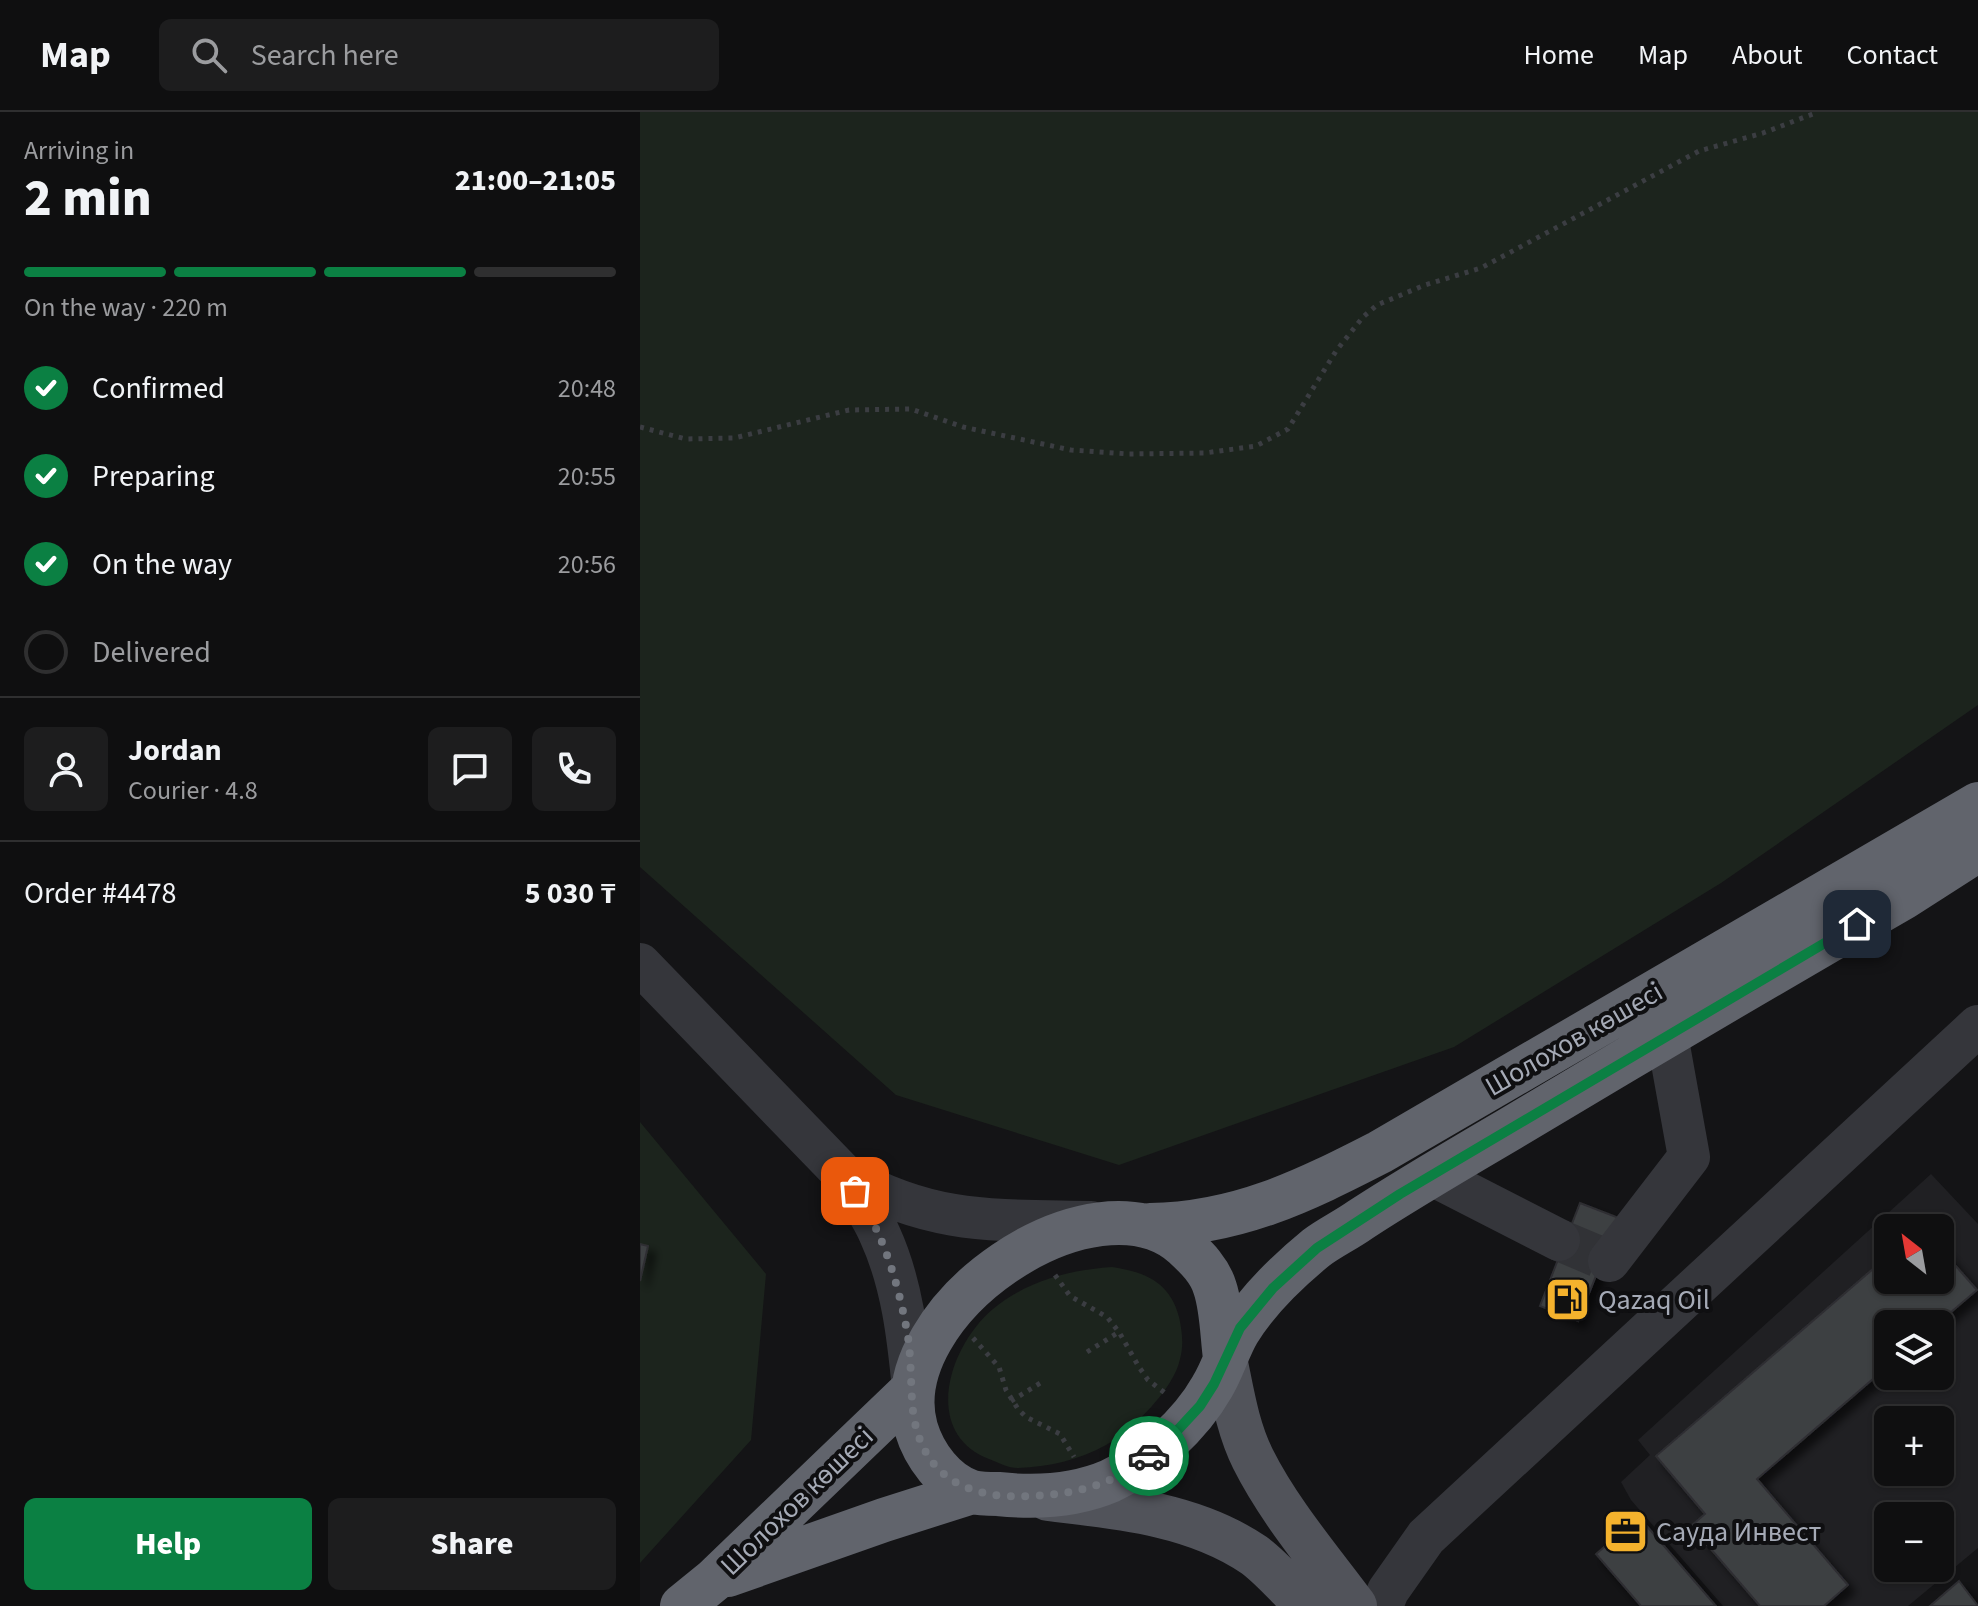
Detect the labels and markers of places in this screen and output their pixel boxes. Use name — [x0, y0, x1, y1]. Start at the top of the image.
pin — [1823, 890, 1891, 958]
pin — [821, 1157, 889, 1225]
fuel station icon: Qazaq Oil — [1543, 1276, 1591, 1324]
place label: Qazaq Oil — [1598, 1280, 1710, 1320]
office icon: Сауда Инвест — [1601, 1508, 1649, 1556]
place label: Сауда Инвест — [1656, 1512, 1821, 1552]

